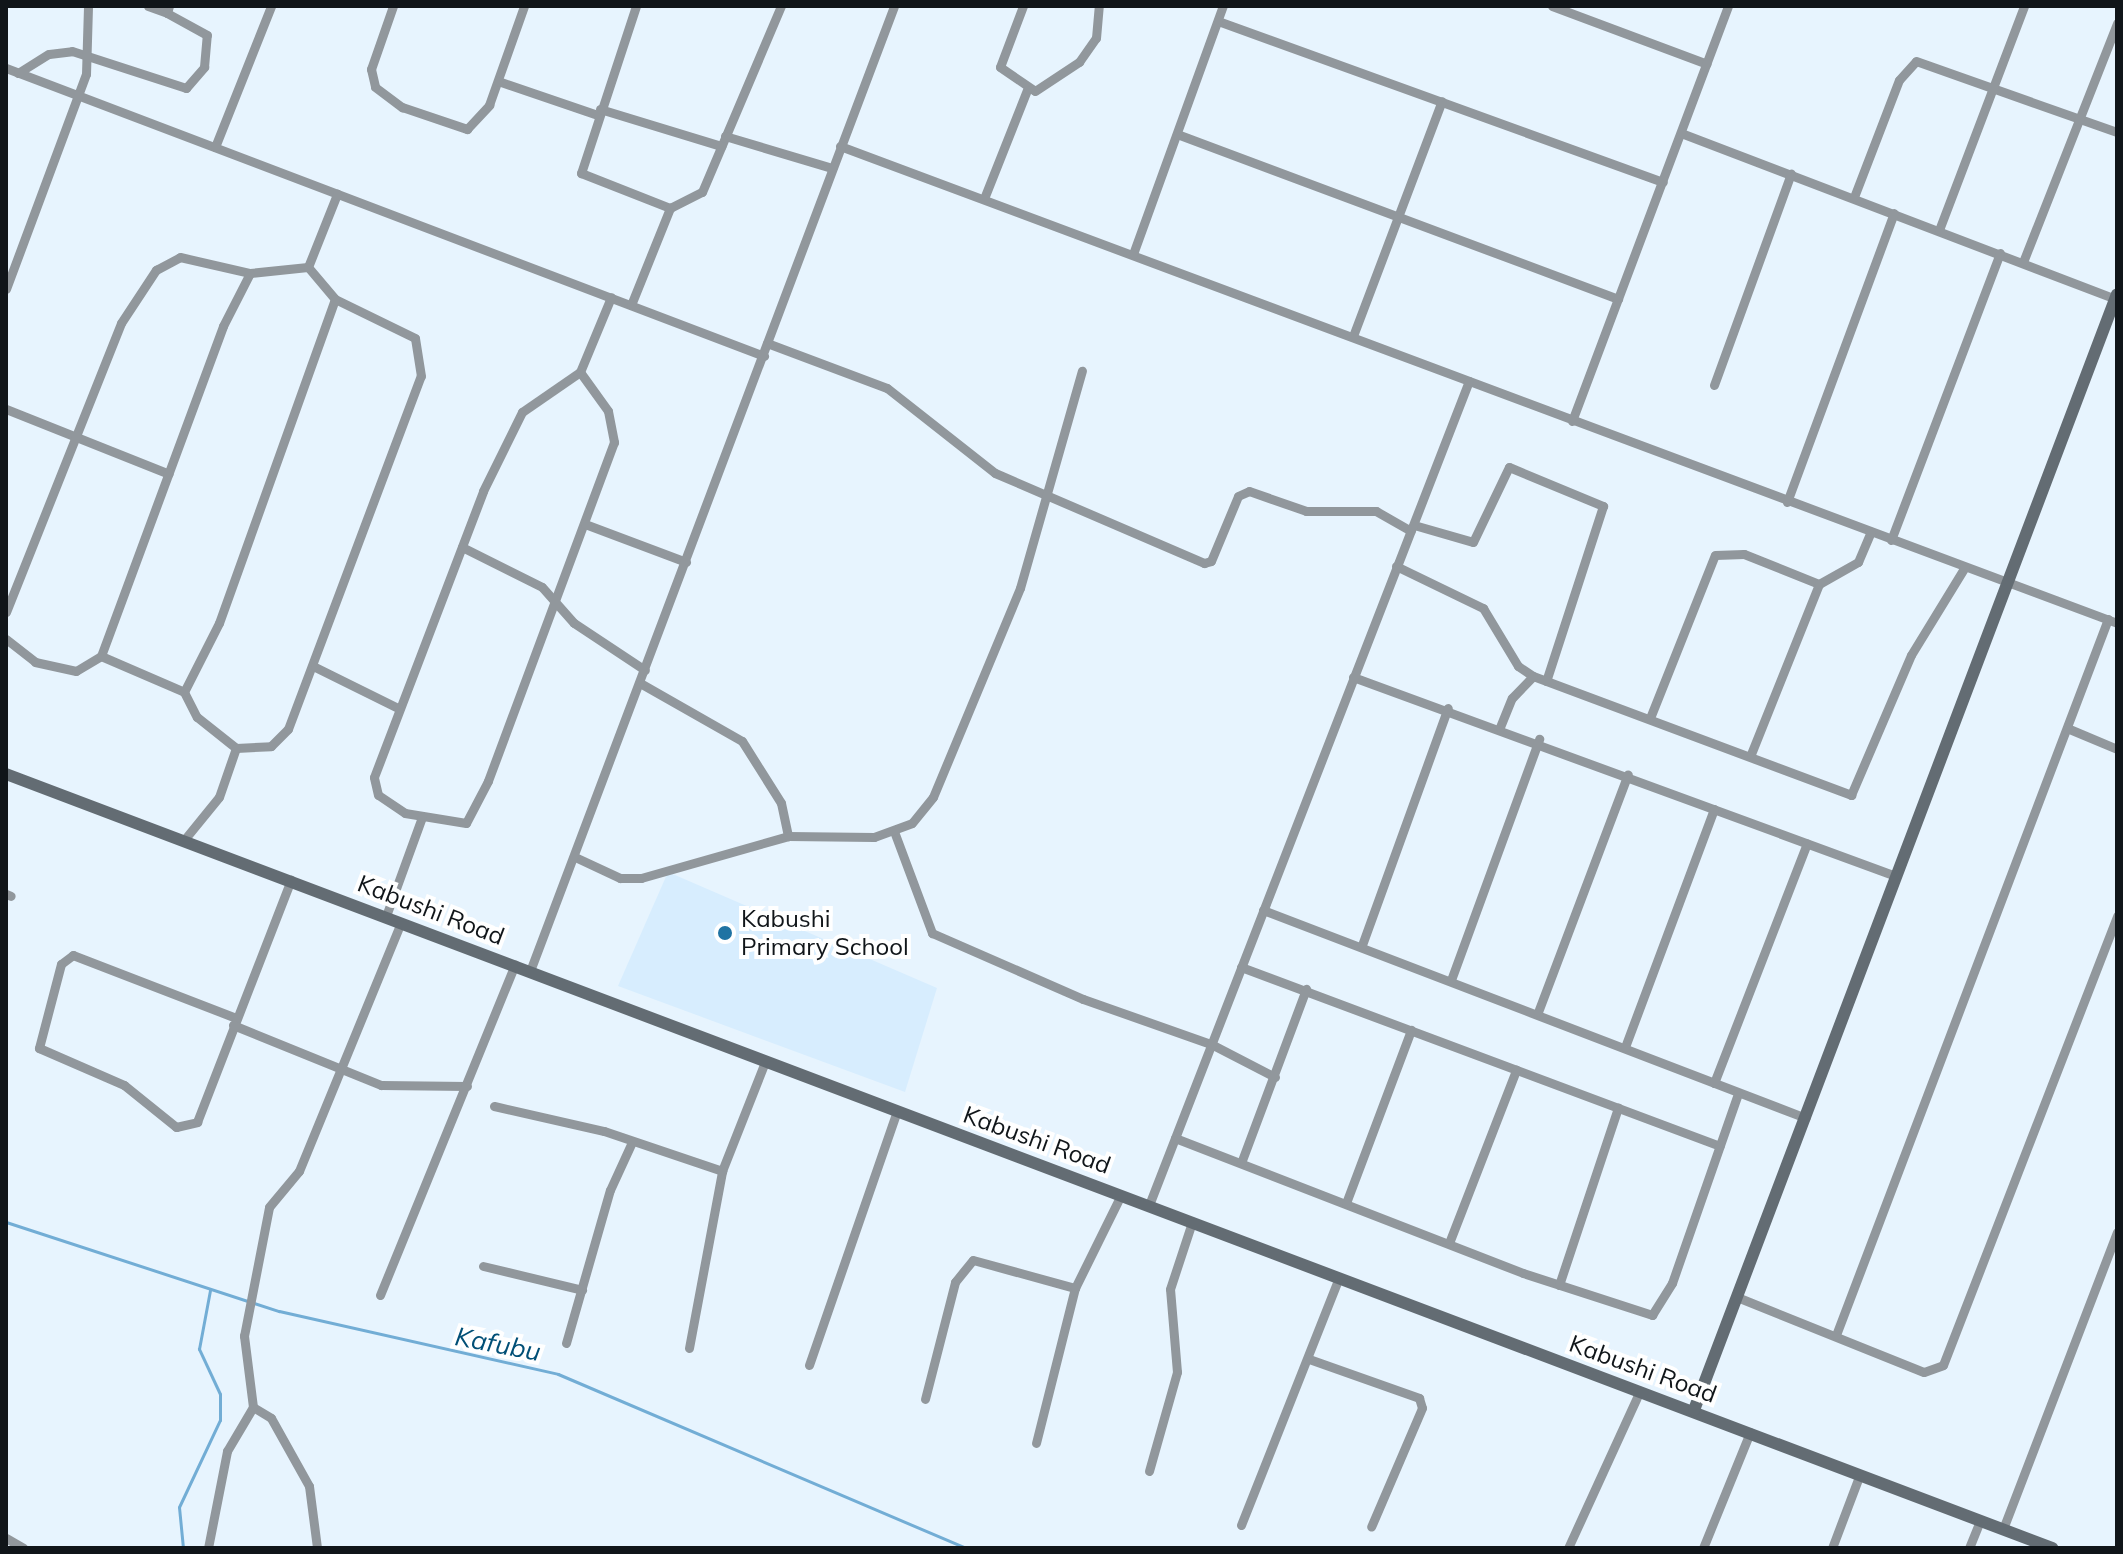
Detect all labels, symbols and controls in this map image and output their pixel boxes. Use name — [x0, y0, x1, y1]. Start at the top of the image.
street label: Kabushi Road — [354, 869, 508, 951]
place label: Kabushi Primary School — [741, 905, 909, 961]
marker: Kabushi Primary School — [716, 924, 734, 942]
street label: Kabushi Road — [959, 1100, 1115, 1180]
water label: Kafubu — [453, 1320, 543, 1368]
street label: Kabushi Road — [1565, 1329, 1721, 1409]

